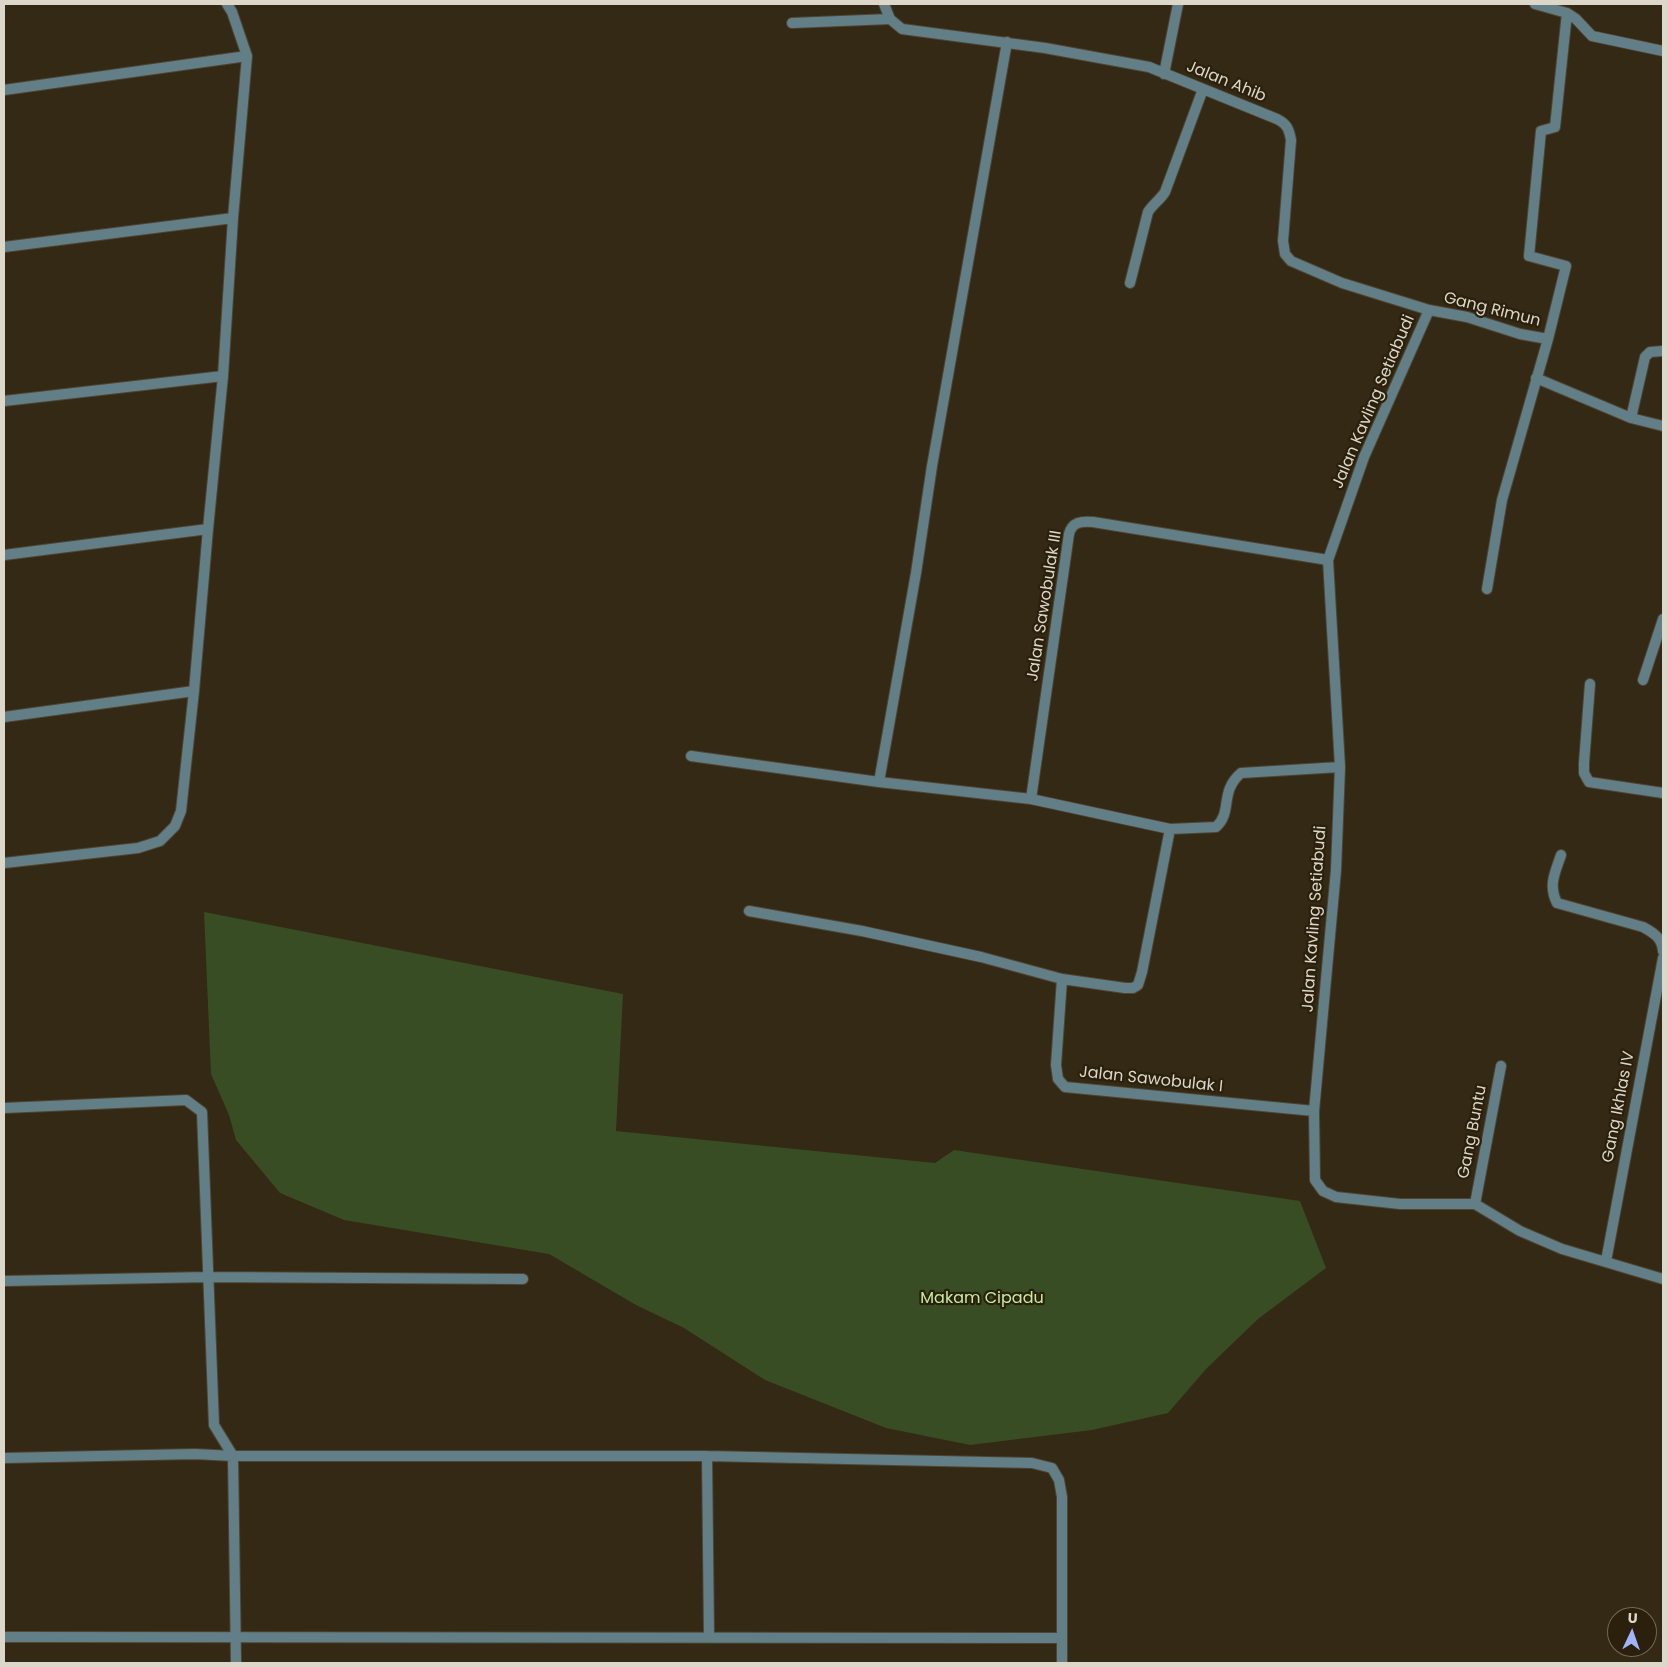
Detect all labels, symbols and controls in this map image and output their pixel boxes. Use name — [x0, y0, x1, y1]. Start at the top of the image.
street label: Jalan Ahib — [1183, 57, 1269, 107]
street label: Gang Rimun — [1442, 289, 1542, 331]
street label: Jalan Kavling Setiabudi — [1329, 312, 1419, 492]
street label: Jalan Sawobulak III — [1024, 529, 1066, 683]
street label: Jalan Kavling Setiabudi — [1299, 825, 1331, 1013]
street label: Gang Ikhlas IV — [1599, 1050, 1639, 1164]
street label: Jalan Sawobulak I — [1078, 1063, 1224, 1097]
street label: Gang Buntu — [1455, 1084, 1491, 1180]
park label: Makam Cipadu — [920, 1289, 1044, 1309]
north arrow — [1607, 1607, 1657, 1657]
text: U — [1627, 1608, 1638, 1628]

